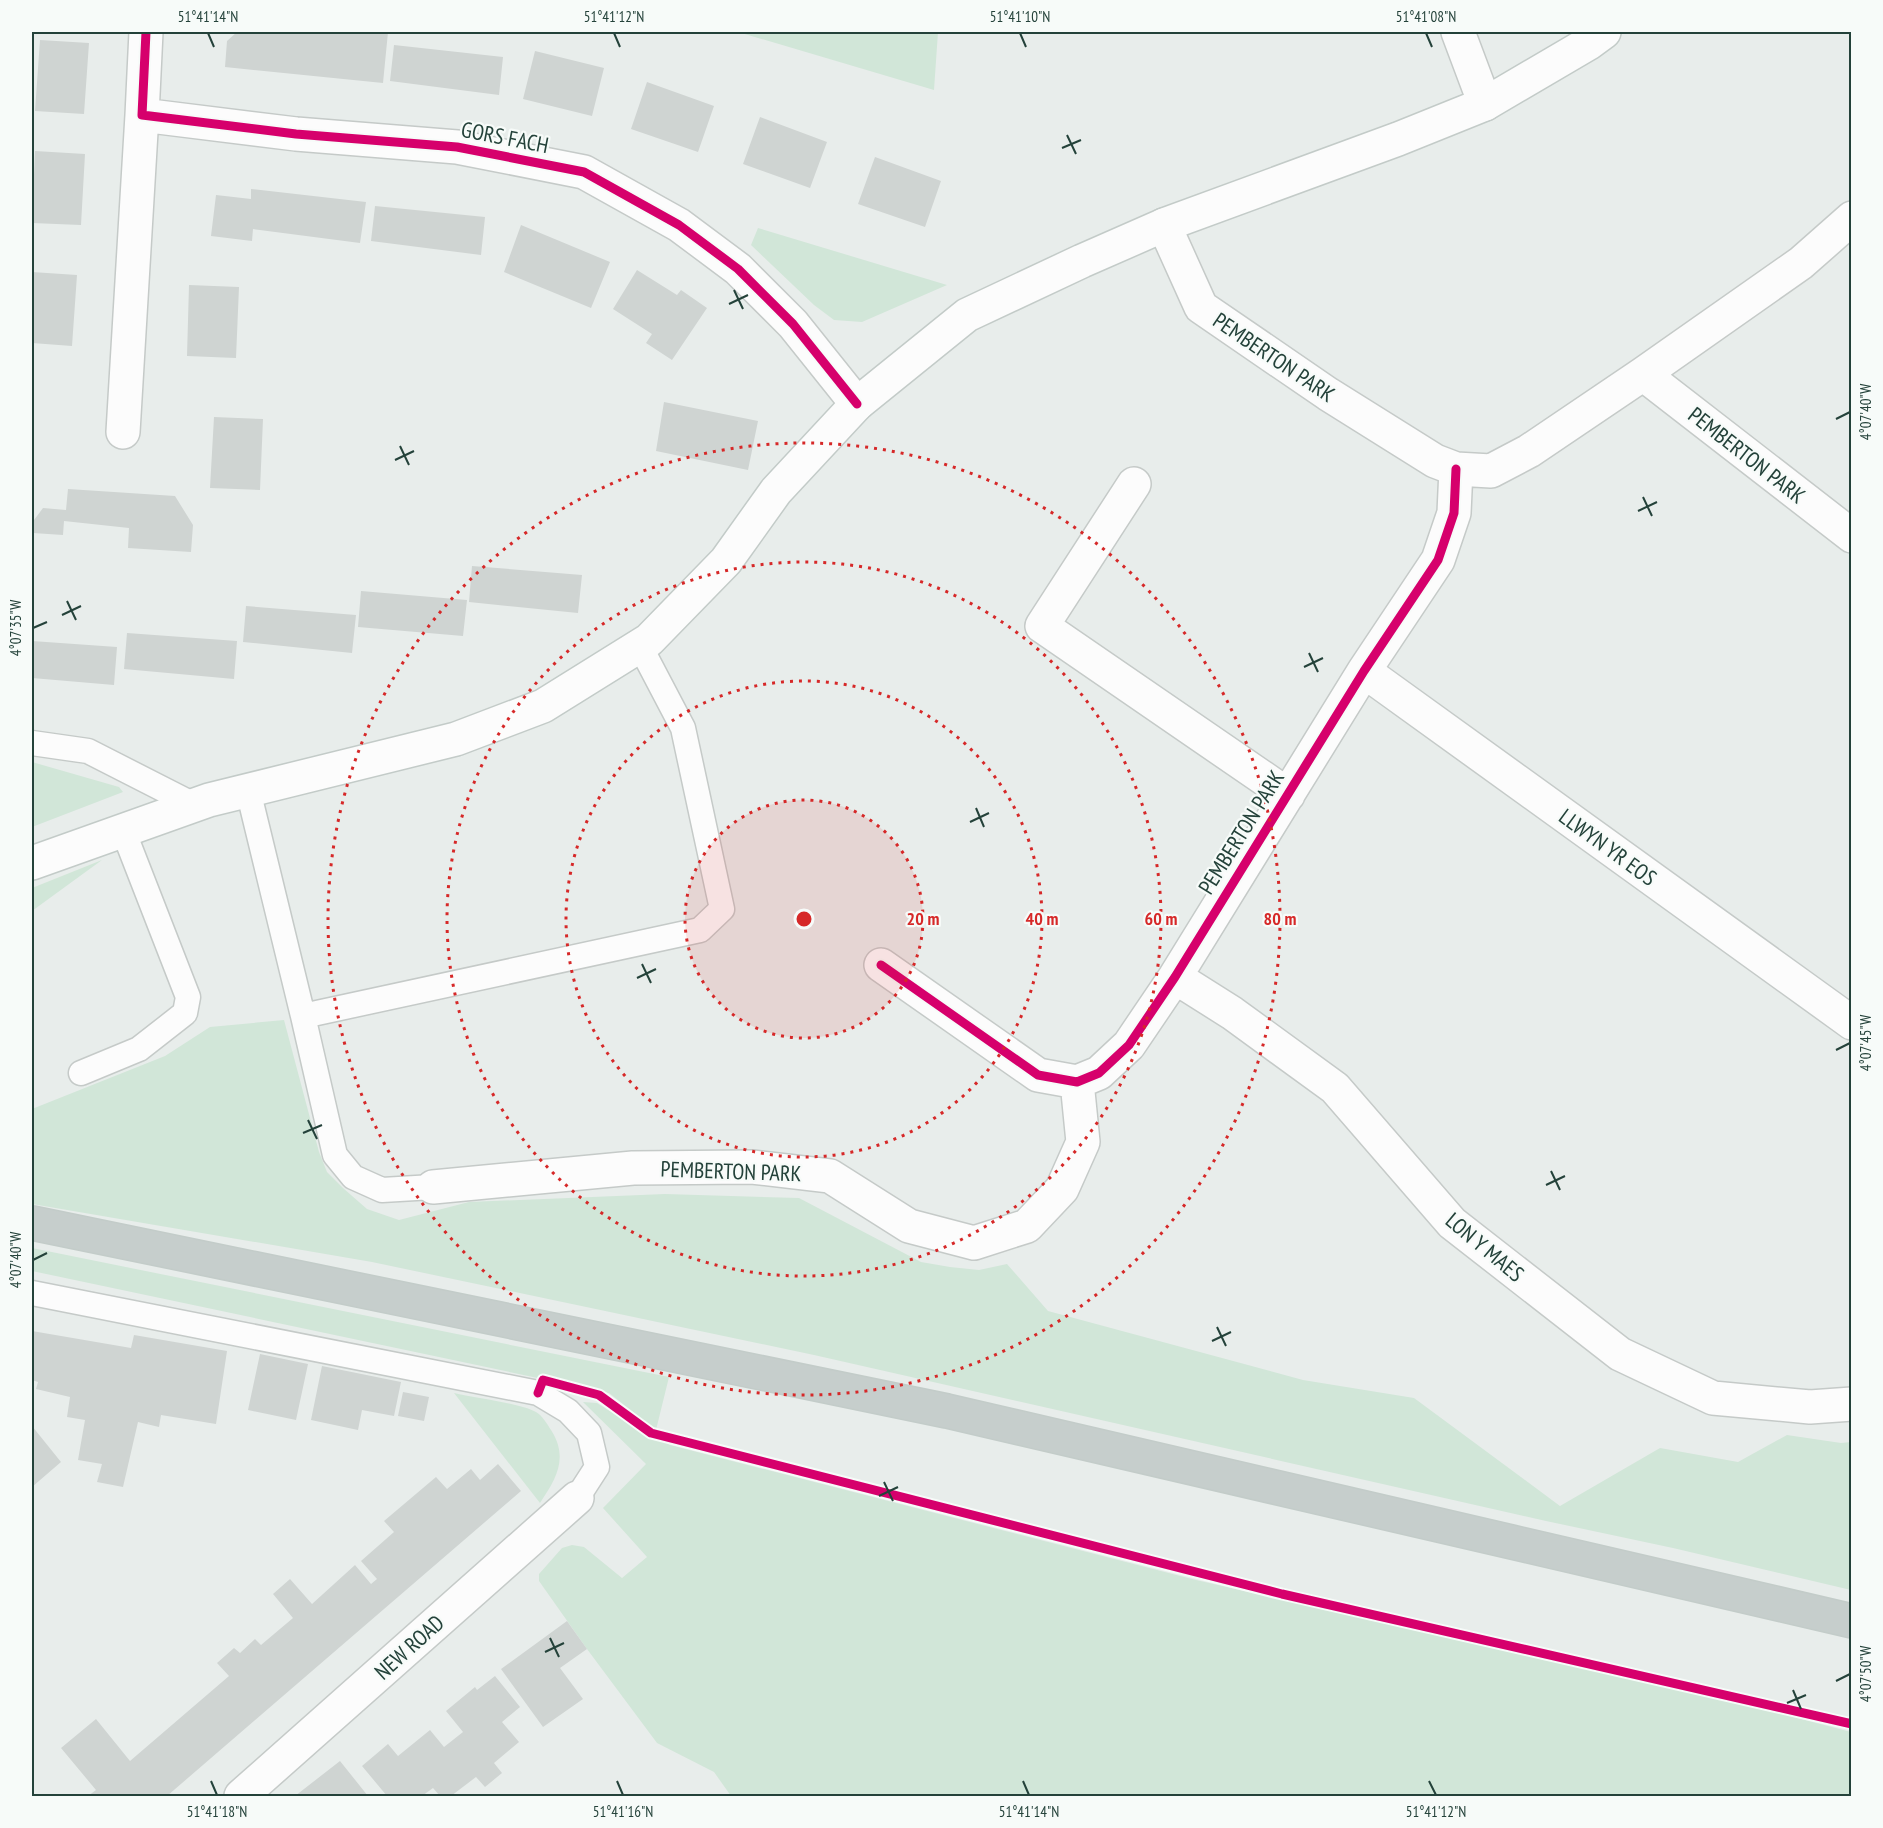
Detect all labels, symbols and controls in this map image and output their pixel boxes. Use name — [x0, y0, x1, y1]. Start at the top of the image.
text: 51°41'14"N — [178, 7, 238, 26]
text: 51°41'12"N — [584, 7, 644, 26]
text: 51°41'10"N — [990, 7, 1050, 26]
text: 51°41'08"N — [1396, 7, 1456, 26]
street label: GORS FACH — [459, 115, 551, 159]
street label: PEMBERTON PARK — [1208, 306, 1340, 408]
text: 4°07'40"W — [1856, 384, 1875, 440]
street label: PEMBERTON PARK — [1683, 401, 1811, 509]
text: 4°07'35"W — [6, 600, 25, 656]
street label: PEMBERTON PARK — [1192, 765, 1290, 899]
street label: LLWYN YR EOS — [1554, 802, 1662, 892]
text: 20 m — [907, 907, 939, 930]
text: 40 m — [1026, 907, 1058, 930]
text: 60 m — [1145, 907, 1177, 930]
text: 80 m — [1264, 907, 1296, 930]
centre of rings — [794, 909, 814, 929]
text: 4°07'45"W — [1856, 1015, 1875, 1071]
street label: PEMBERTON PARK — [660, 1155, 802, 1187]
street label: LON Y MAES — [1440, 1206, 1530, 1288]
text: 4°07'40"W — [6, 1232, 25, 1288]
street label: NEW ROAD — [368, 1609, 450, 1685]
text: 4°07'50"W — [1856, 1646, 1875, 1702]
text: 51°41'18"N — [187, 1802, 247, 1821]
text: 51°41'16"N — [593, 1802, 653, 1821]
text: 51°41'14"N — [999, 1802, 1059, 1821]
text: 51°41'12"N — [1406, 1802, 1466, 1821]

